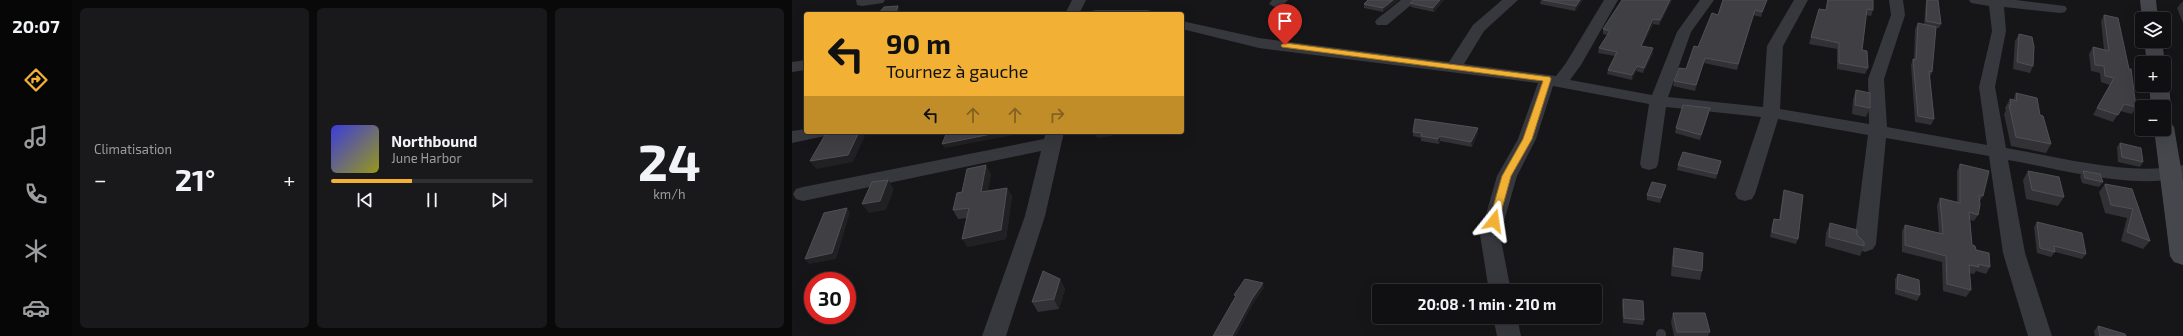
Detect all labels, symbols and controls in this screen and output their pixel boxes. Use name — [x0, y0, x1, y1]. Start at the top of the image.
pin — [1268, 4, 1302, 45]
icon: arrive — [1274, 10, 1296, 32]
map controls — [2135, 12, 2171, 136]
button: layers — [2135, 12, 2171, 48]
text: 20:07 — [12, 15, 60, 37]
text: 90 m — [886, 26, 951, 60]
icon: left — [820, 28, 872, 80]
button: + — [2135, 56, 2171, 92]
text: Tournez à gauche — [886, 60, 1028, 82]
icon: directions — [22, 66, 50, 94]
button: − — [2135, 100, 2171, 136]
icon: left — [920, 104, 942, 126]
icon: ahead — [962, 104, 984, 126]
icon: ahead — [1004, 104, 1026, 126]
icon: right — [1046, 104, 1068, 126]
icon: music — [22, 123, 50, 151]
text: 24 — [638, 129, 701, 191]
text: Northbound — [391, 132, 477, 150]
text: Climatisation — [94, 141, 172, 157]
text: June Harbor — [391, 150, 462, 166]
text: 21° — [175, 161, 215, 197]
text: − — [94, 166, 107, 192]
text: + — [283, 166, 295, 192]
icon: phone — [22, 180, 50, 208]
text: km/h — [653, 186, 685, 202]
icon: previous — [354, 189, 376, 211]
icon: pause — [421, 189, 443, 211]
icon: next — [488, 189, 510, 211]
position arrow — [1473, 200, 1515, 242]
icon: climate — [22, 237, 50, 265]
speed limit sign: 30 — [804, 272, 856, 324]
icon: car — [22, 294, 50, 322]
text: 20:08 · 1 min · 210 m — [1418, 295, 1556, 313]

